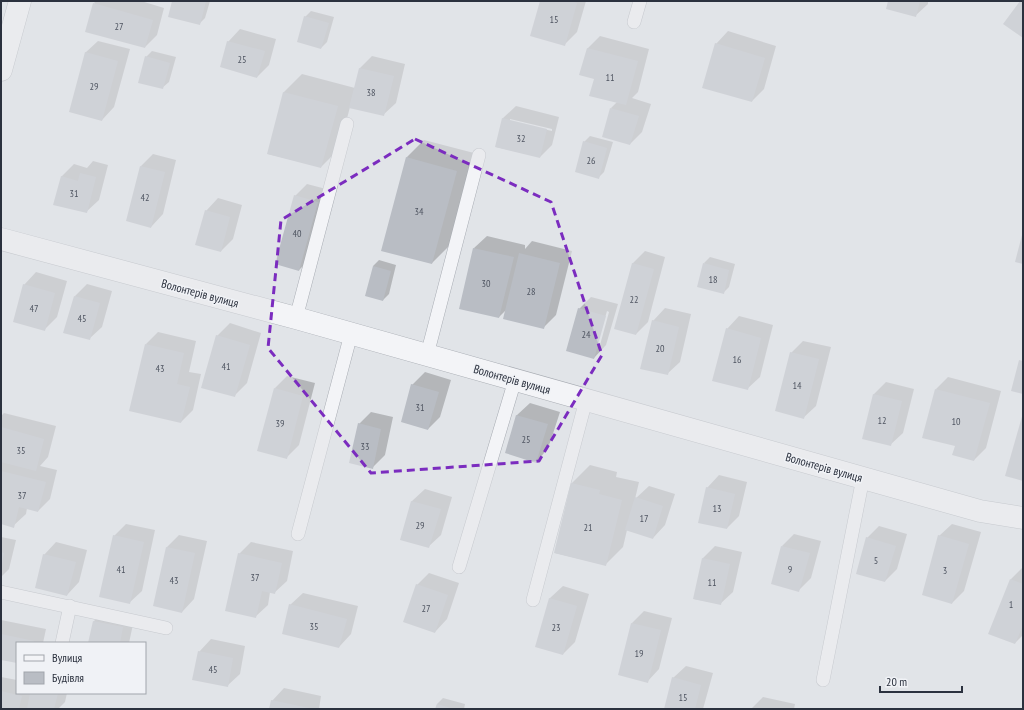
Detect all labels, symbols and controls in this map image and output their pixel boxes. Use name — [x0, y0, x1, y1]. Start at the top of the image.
house number: 15 — [550, 13, 559, 26]
house number: 27 — [115, 20, 124, 33]
house number: 25 — [238, 53, 247, 66]
house number: 11 — [606, 71, 615, 84]
house number: 29 — [90, 80, 99, 93]
house number: 38 — [367, 86, 376, 99]
house number: 32 — [517, 132, 526, 145]
house number: 26 — [587, 154, 596, 167]
house number: 31 — [70, 187, 79, 200]
house number: 42 — [141, 191, 150, 204]
house number: 34 — [415, 205, 424, 218]
house number: 40 — [293, 227, 302, 240]
house number: 18 — [709, 273, 718, 286]
street label: Волонтерів вулиця — [160, 275, 241, 311]
house number: 30 — [482, 277, 491, 290]
house number: 28 — [527, 285, 536, 298]
house number: 22 — [630, 293, 639, 306]
house number: 47 — [30, 302, 39, 315]
house number: 45 — [78, 312, 87, 325]
house number: 24 — [582, 328, 591, 341]
house number: 20 — [656, 342, 665, 355]
house number: 16 — [733, 353, 742, 366]
house number: 41 — [222, 360, 231, 373]
street label: Волонтерів вулиця — [472, 361, 553, 397]
house number: 43 — [156, 362, 165, 375]
house number: 14 — [793, 379, 802, 392]
house number: 31 — [416, 401, 425, 414]
house number: 12 — [878, 414, 887, 427]
house number: 10 — [952, 415, 961, 428]
house number: 39 — [276, 417, 285, 430]
house number: 25 — [522, 433, 531, 446]
house number: 33 — [361, 440, 370, 453]
house number: 35 — [17, 444, 26, 457]
street label: Волонтерів вулиця — [784, 449, 865, 485]
house number: 37 — [18, 489, 27, 502]
house number: 13 — [713, 502, 722, 515]
house number: 17 — [640, 512, 649, 525]
house number: 29 — [416, 519, 425, 532]
house number: 21 — [584, 521, 593, 534]
house number: 5 — [874, 554, 878, 567]
house number: 41 — [117, 563, 126, 576]
house number: 9 — [788, 563, 792, 576]
house number: 3 — [943, 564, 947, 577]
house number: 37 — [251, 571, 260, 584]
house number: 43 — [170, 574, 179, 587]
house number: 11 — [708, 576, 717, 589]
house number: 1 — [1009, 598, 1013, 611]
house number: 27 — [422, 602, 431, 615]
house number: 35 — [310, 620, 319, 633]
house number: 23 — [552, 621, 561, 634]
legend — [16, 642, 146, 694]
house number: 19 — [635, 647, 644, 660]
text: Вулиця — [52, 650, 82, 665]
house number: 45 — [209, 663, 218, 676]
scale bar — [880, 668, 962, 694]
text: Будівля — [52, 670, 84, 685]
text: 20 m — [886, 674, 907, 689]
house number: 15 — [679, 691, 688, 704]

